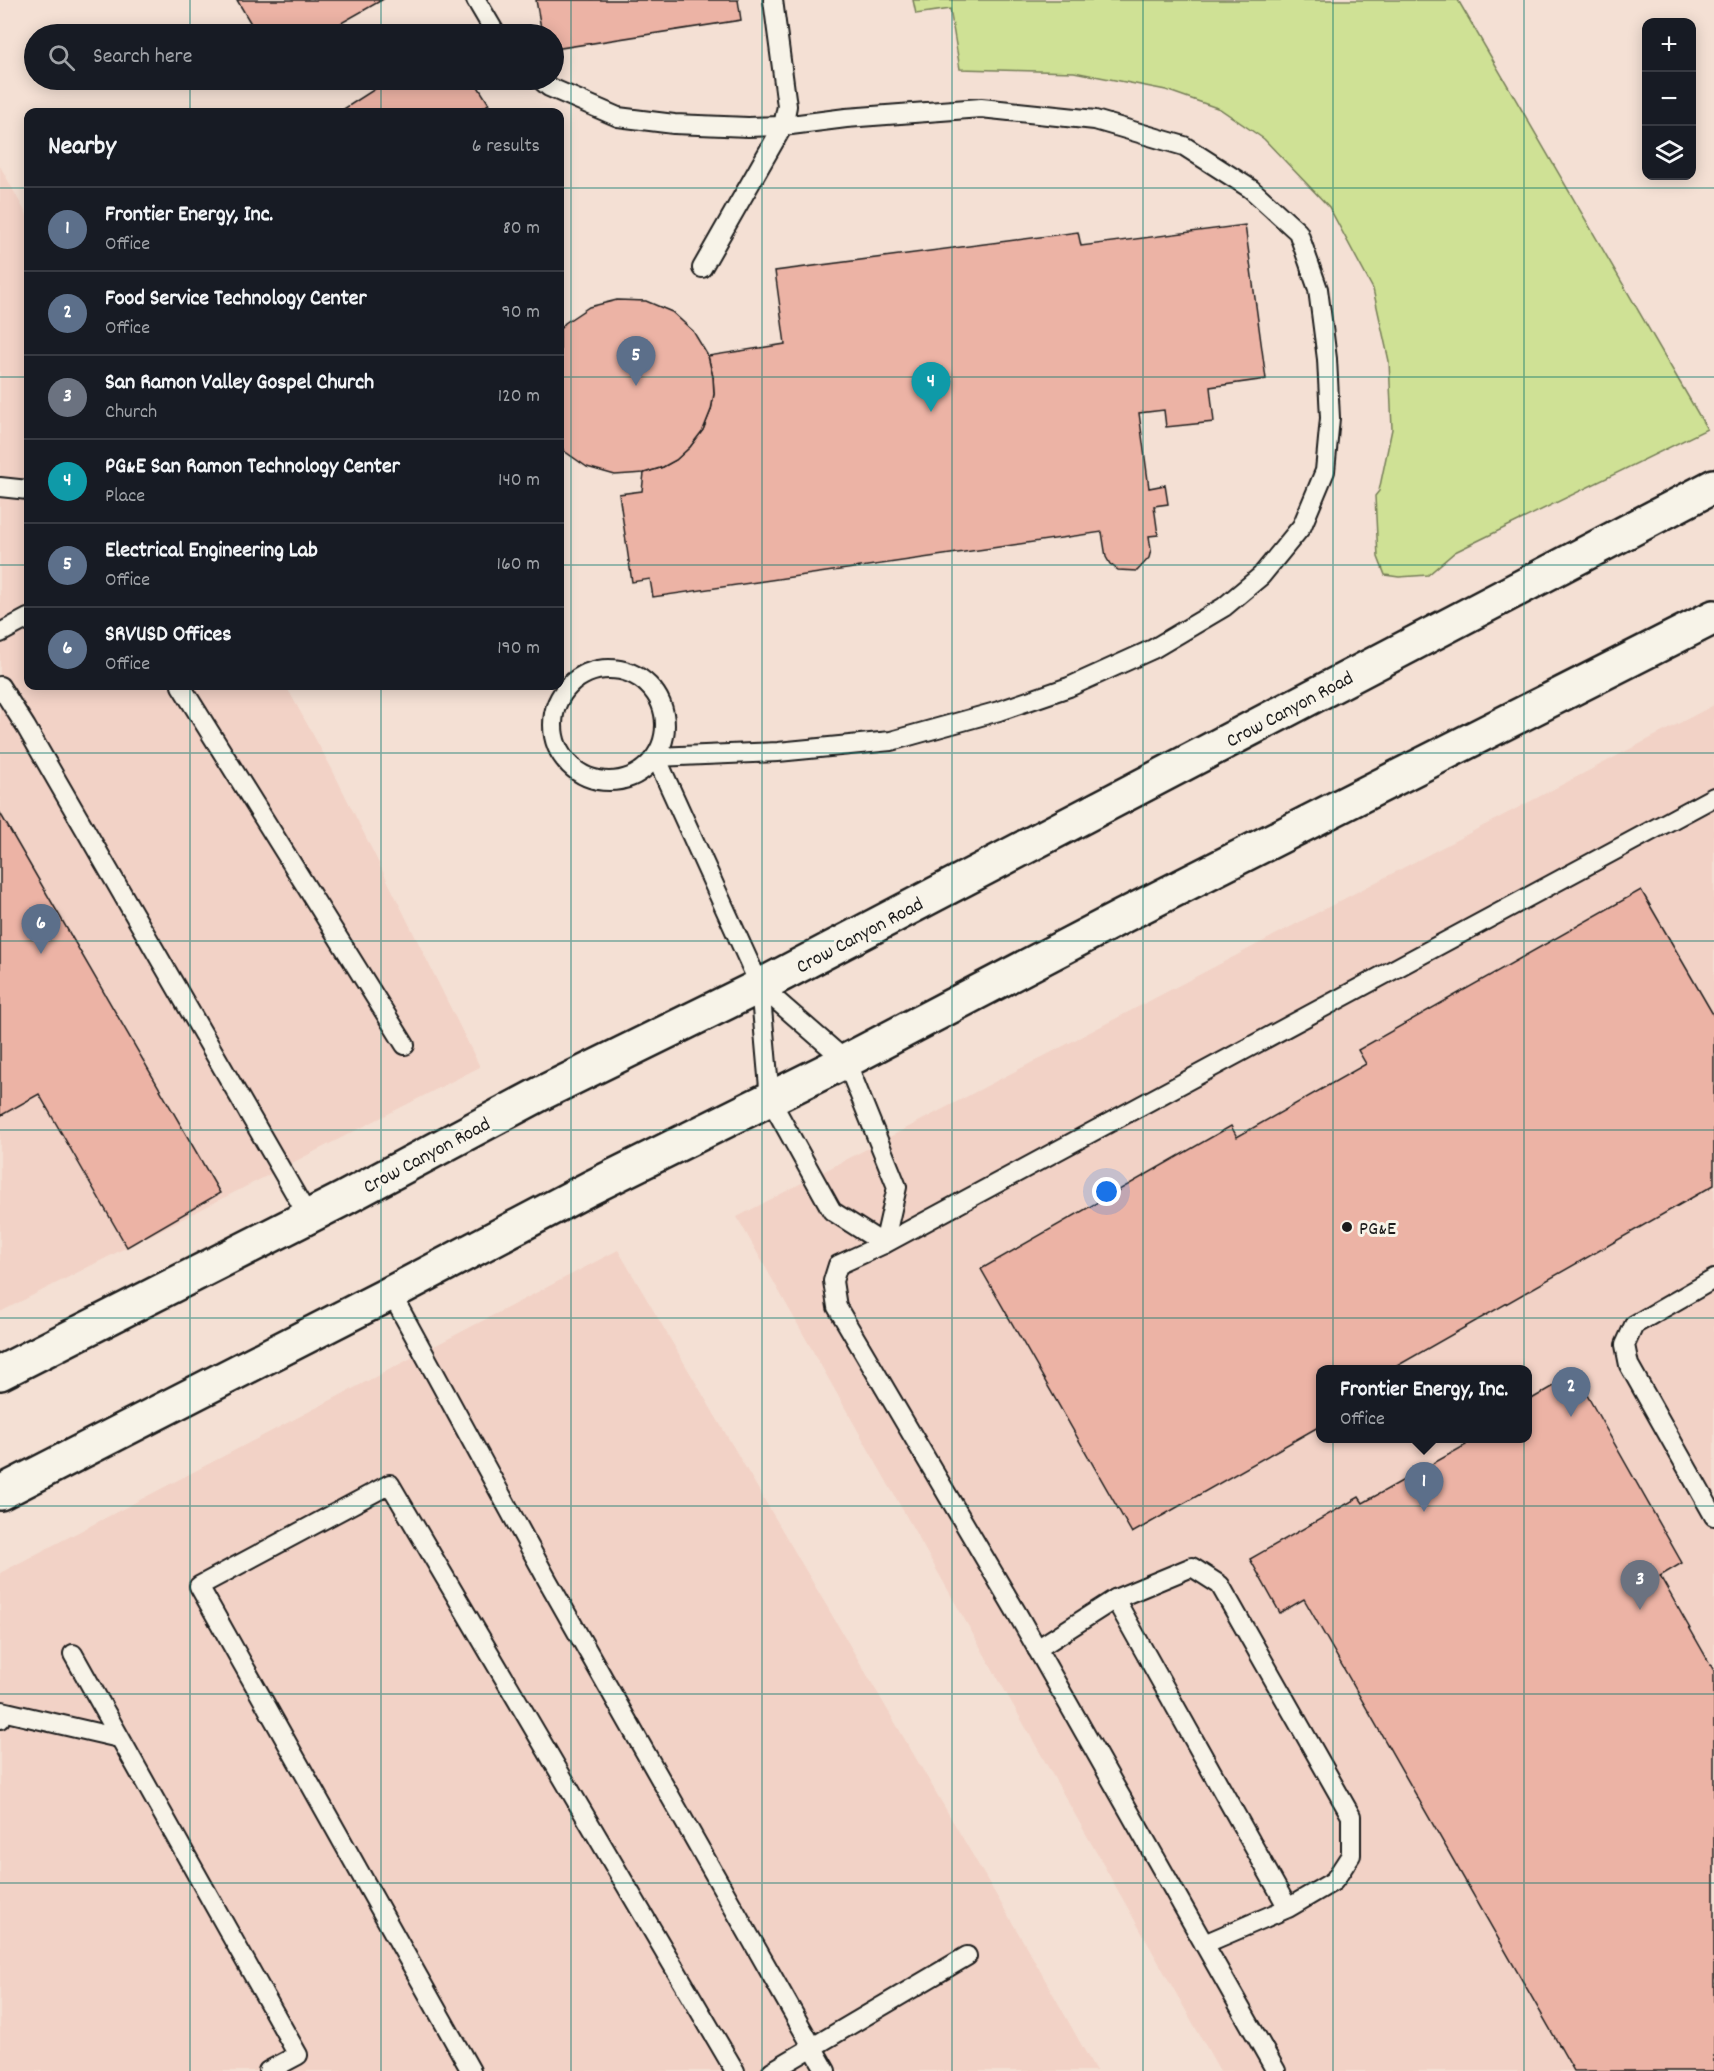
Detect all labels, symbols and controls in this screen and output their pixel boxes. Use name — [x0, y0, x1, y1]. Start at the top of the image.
map controls — [1642, 18, 1696, 180]
button: + — [1642, 18, 1696, 72]
search box — [24, 24, 564, 90]
icon: search — [45, 41, 78, 74]
text: Search here — [93, 42, 192, 73]
button: − — [1642, 72, 1696, 126]
button: layers — [1642, 126, 1696, 180]
text: Nearby — [48, 129, 116, 166]
text: 6 results — [472, 133, 540, 161]
text: Frontier Energy, Inc. — [105, 200, 273, 231]
text: 1 — [65, 215, 70, 243]
text: 80 m — [503, 215, 540, 243]
text: Office — [105, 231, 150, 259]
text: Food Service Technology Center — [105, 284, 367, 315]
text: 2 — [63, 299, 72, 327]
text: 90 m — [502, 299, 540, 327]
text: Office — [105, 315, 150, 343]
pin: 5 — [616, 336, 656, 386]
pin: 4 — [912, 362, 950, 412]
text: San Ramon Valley Gospel Church — [105, 368, 374, 399]
text: 3 — [63, 383, 72, 411]
text: 120 m — [498, 383, 540, 411]
text: Church — [105, 399, 157, 427]
text: PG&E San Ramon Technology Center — [105, 452, 400, 483]
text: 4 — [63, 467, 72, 495]
text: 140 m — [498, 467, 540, 495]
text: Place — [105, 483, 145, 511]
text: Electrical Engineering Lab — [105, 536, 318, 567]
text: 5 — [63, 551, 72, 579]
text: 160 m — [497, 551, 540, 579]
text: Office — [105, 567, 150, 595]
text: SRVUSD Offices — [105, 620, 231, 651]
text: 6 — [63, 635, 72, 663]
text: 190 m — [497, 635, 540, 663]
text: Office — [105, 651, 150, 679]
street label: Crow Canyon Road — [1222, 665, 1359, 756]
street label: Crow Canyon Road — [792, 891, 929, 982]
pin: 6 — [22, 904, 60, 954]
street label: Crow Canyon Road — [359, 1111, 496, 1202]
your location — [1092, 1177, 1121, 1206]
place label: PG&E — [1359, 1216, 1396, 1244]
marker: PG&E — [1340, 1220, 1354, 1234]
popup — [1316, 1365, 1532, 1443]
pin: 2 — [1552, 1368, 1590, 1417]
text: Frontier Energy, Inc. — [1340, 1375, 1508, 1406]
text: Office — [1340, 1406, 1385, 1434]
pin: 1 — [1404, 1462, 1444, 1512]
pin: 3 — [1620, 1560, 1660, 1610]

